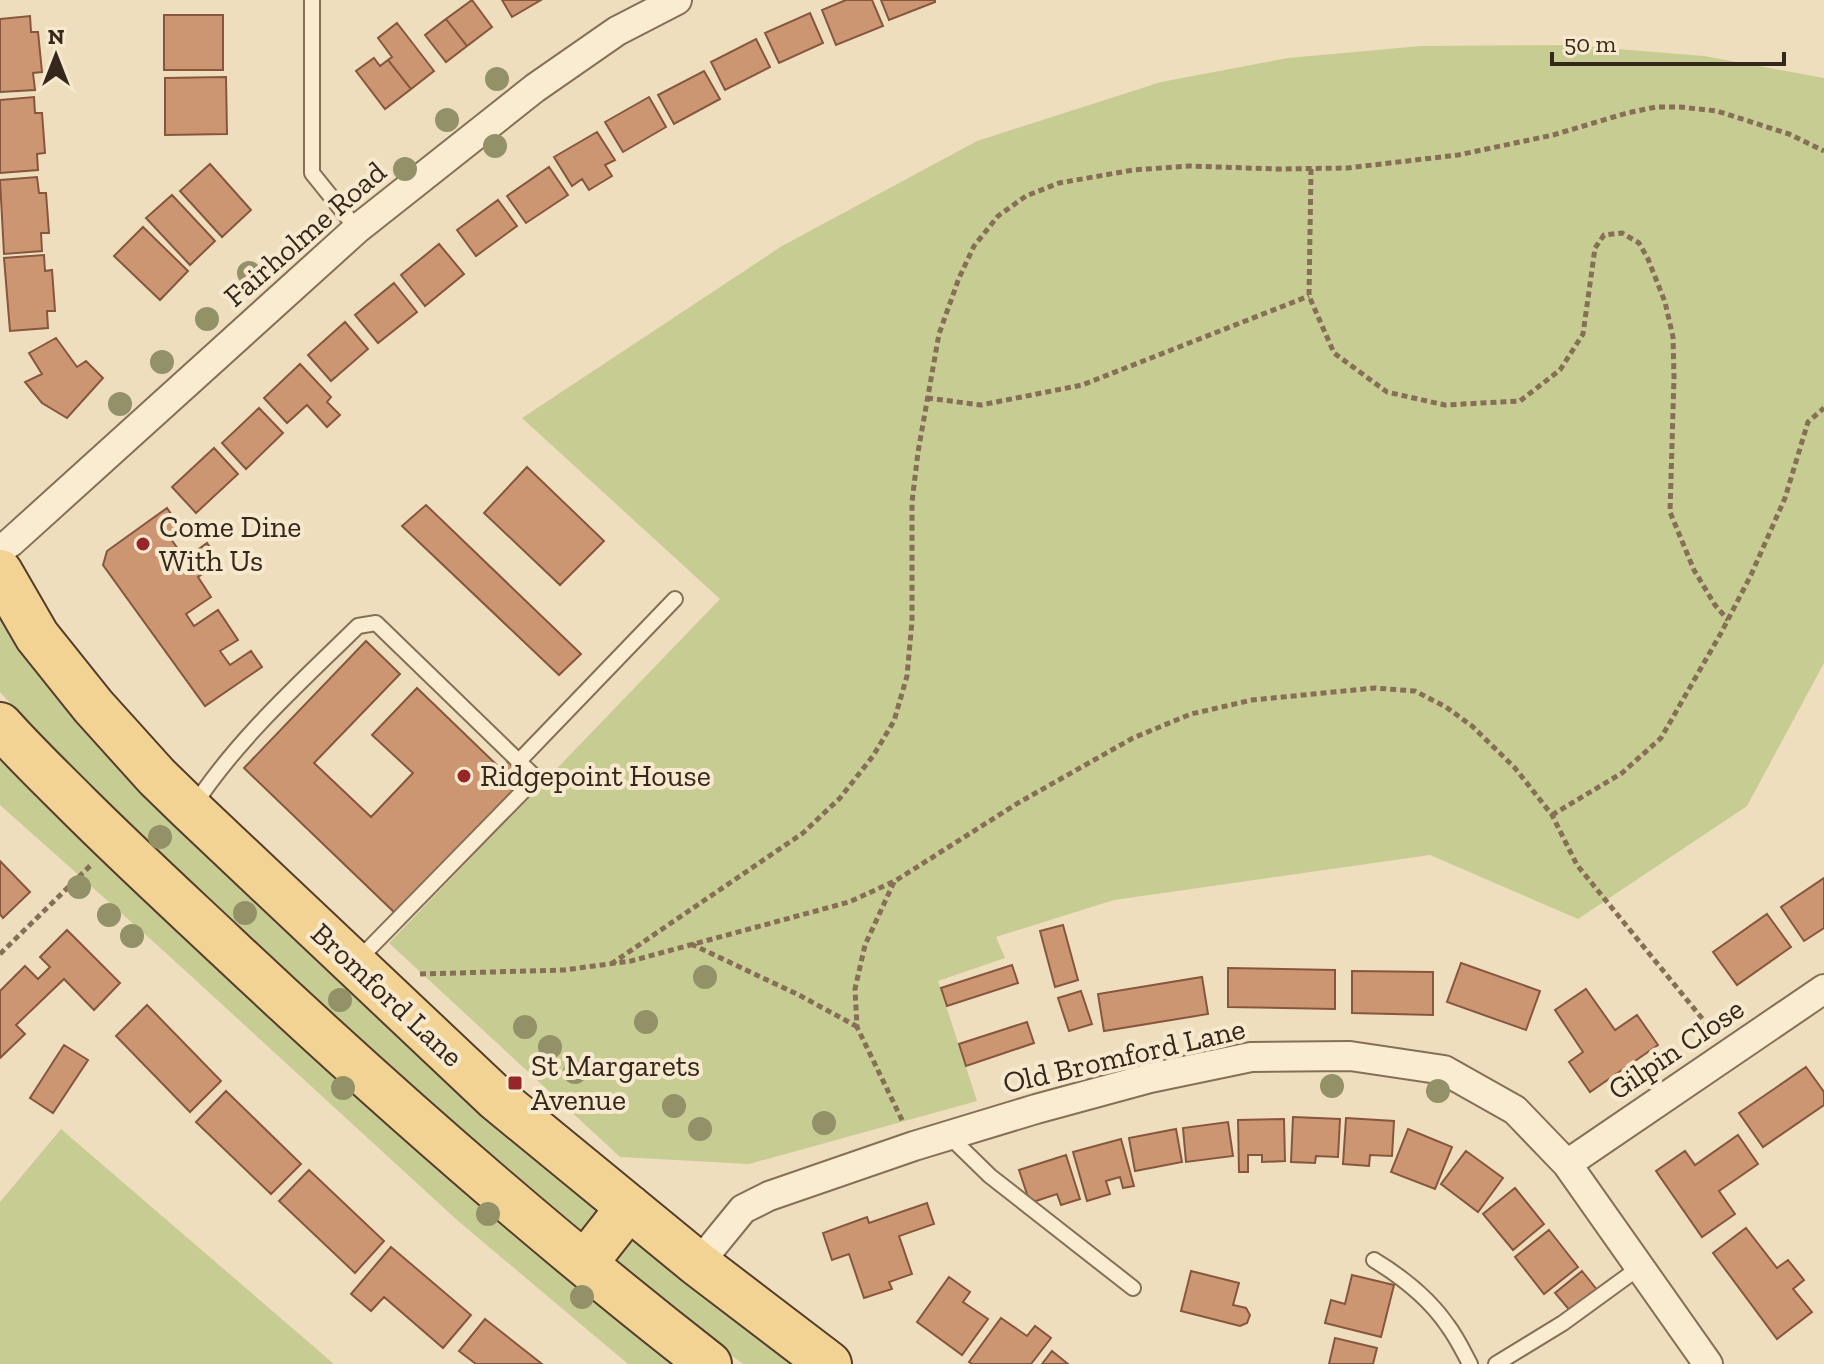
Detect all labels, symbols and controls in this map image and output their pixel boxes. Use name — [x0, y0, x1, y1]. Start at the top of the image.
north arrow — [16, 16, 96, 96]
scale bar — [1552, 16, 1784, 66]
text: N — [48, 23, 65, 50]
text: 50 m — [1564, 29, 1617, 58]
street label: Fairholme Road — [217, 153, 394, 314]
place label: Come Dine With Us — [159, 509, 301, 579]
marker: Come Dine With Us — [134, 535, 152, 553]
place label: Ridgepoint House — [480, 758, 711, 794]
marker: Ridgepoint House — [455, 767, 473, 785]
street label: Bromford Lane — [304, 915, 470, 1075]
street label: Gilpin Close — [1601, 990, 1751, 1108]
street label: Old Bromford Lane — [999, 1011, 1249, 1101]
place label: St Margarets Avenue — [531, 1048, 700, 1118]
marker: St Margarets Avenue — [506, 1074, 524, 1092]

